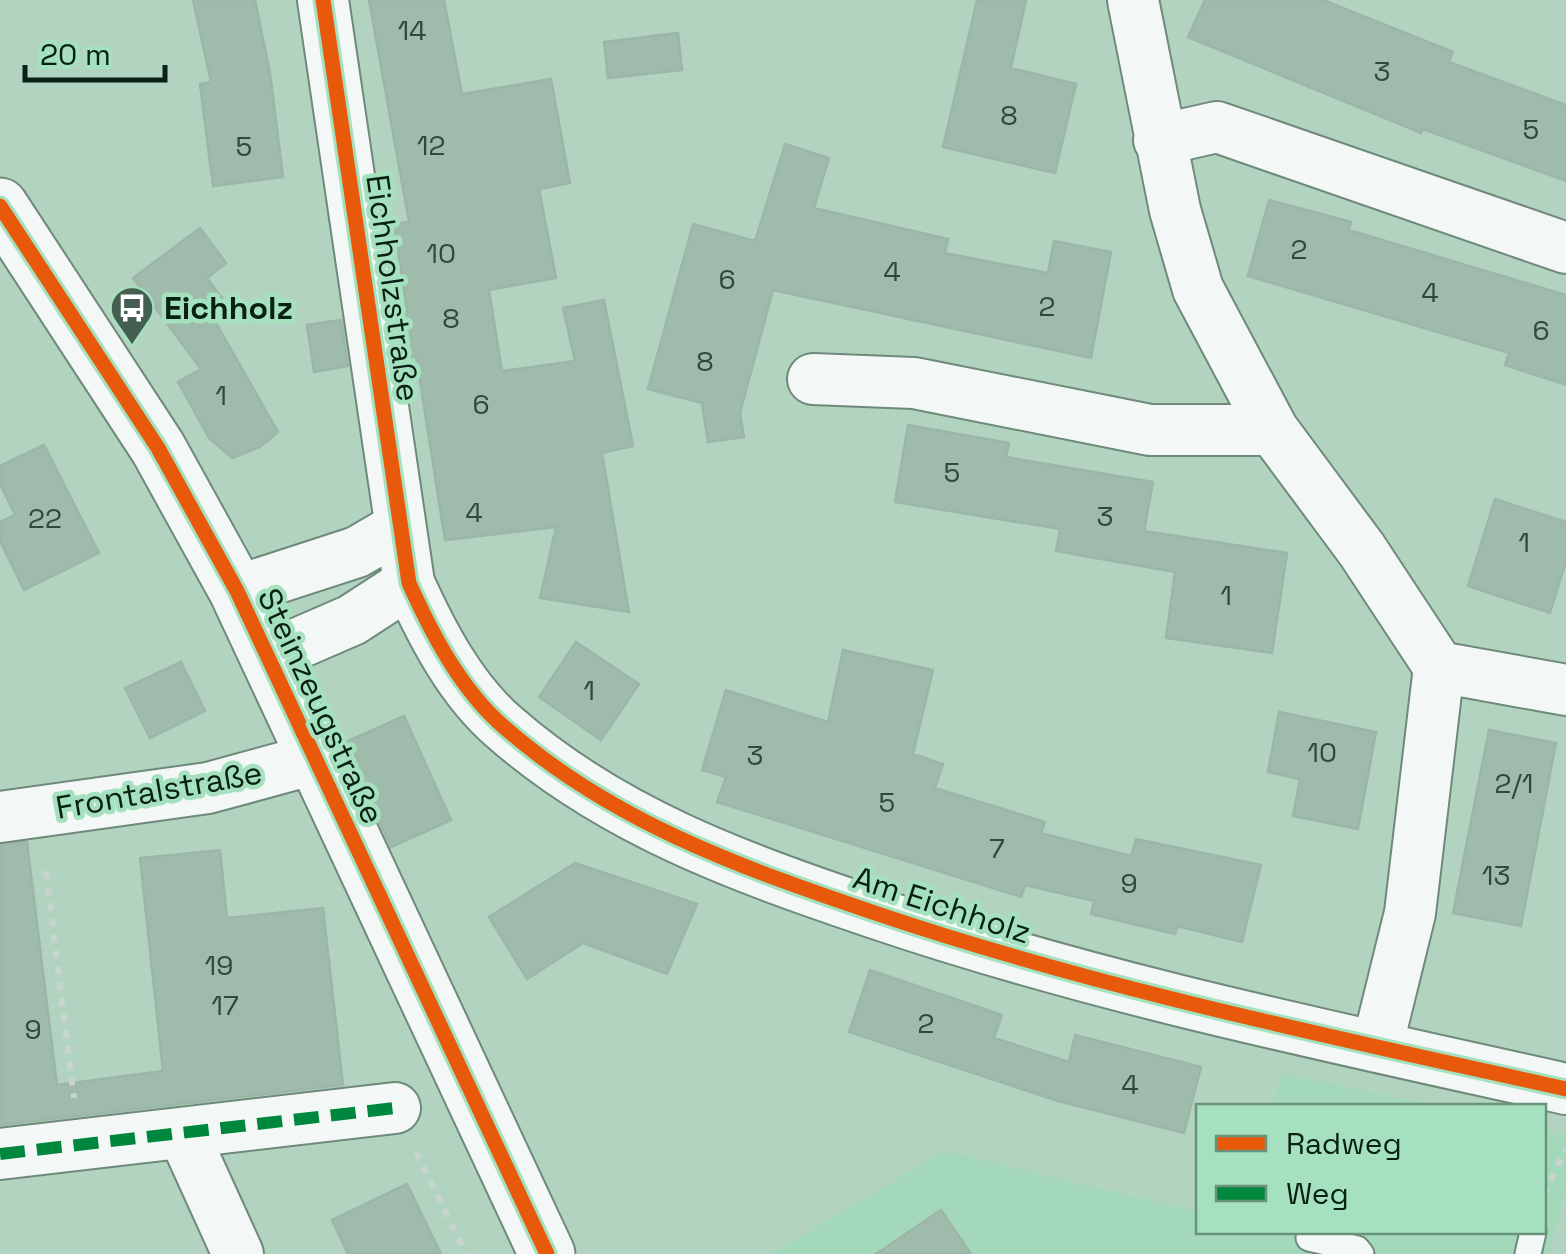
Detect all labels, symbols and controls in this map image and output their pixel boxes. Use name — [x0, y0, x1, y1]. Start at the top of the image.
house number: 14 — [397, 12, 427, 48]
scale bar — [25, 20, 165, 82]
text: 20 m — [40, 35, 111, 74]
house number: 3 — [1374, 53, 1390, 89]
house number: 8 — [1000, 97, 1018, 133]
house number: 5 — [1523, 111, 1539, 147]
house number: 12 — [417, 127, 445, 163]
house number: 5 — [236, 128, 252, 164]
street label: Eichholzstraße — [357, 172, 429, 404]
house number: 2 — [1291, 231, 1307, 267]
house number: 10 — [426, 235, 456, 271]
house number: 4 — [883, 253, 901, 289]
house number: 6 — [718, 261, 736, 297]
house number: 4 — [1421, 274, 1439, 310]
bus stop icon: Eichholz — [109, 285, 155, 346]
place label: Eichholz — [164, 288, 293, 328]
house number: 2 — [1039, 288, 1055, 324]
house number: 8 — [442, 300, 460, 336]
house number: 6 — [1532, 312, 1550, 348]
house number: 8 — [696, 343, 714, 379]
house number: 1 — [215, 377, 227, 413]
house number: 6 — [472, 386, 490, 422]
house number: 5 — [944, 454, 960, 490]
house number: 4 — [465, 494, 483, 530]
house number: 3 — [1097, 498, 1113, 534]
house number: 22 — [28, 500, 62, 536]
house number: 1 — [1518, 524, 1530, 560]
house number: 1 — [1220, 577, 1232, 613]
street label: Steinzeugstraße — [249, 582, 393, 830]
house number: 1 — [583, 672, 595, 708]
house number: 10 — [1307, 734, 1337, 770]
house number: 3 — [747, 737, 763, 773]
street label: Frontalstraße — [53, 752, 265, 828]
house number: 2/1 — [1495, 765, 1533, 801]
house number: 5 — [879, 784, 895, 820]
house number: 7 — [989, 830, 1005, 866]
street label: Am Eichholz — [848, 857, 1036, 953]
house number: 13 — [1482, 857, 1510, 893]
house number: 9 — [1120, 865, 1138, 901]
house number: 19 — [205, 947, 233, 983]
house number: 17 — [211, 987, 239, 1023]
house number: 2 — [918, 1005, 934, 1041]
house number: 9 — [24, 1011, 42, 1047]
house number: 4 — [1121, 1066, 1139, 1102]
legend — [1196, 1104, 1546, 1234]
text: Radweg — [1286, 1124, 1402, 1163]
text: Weg — [1286, 1174, 1349, 1213]

